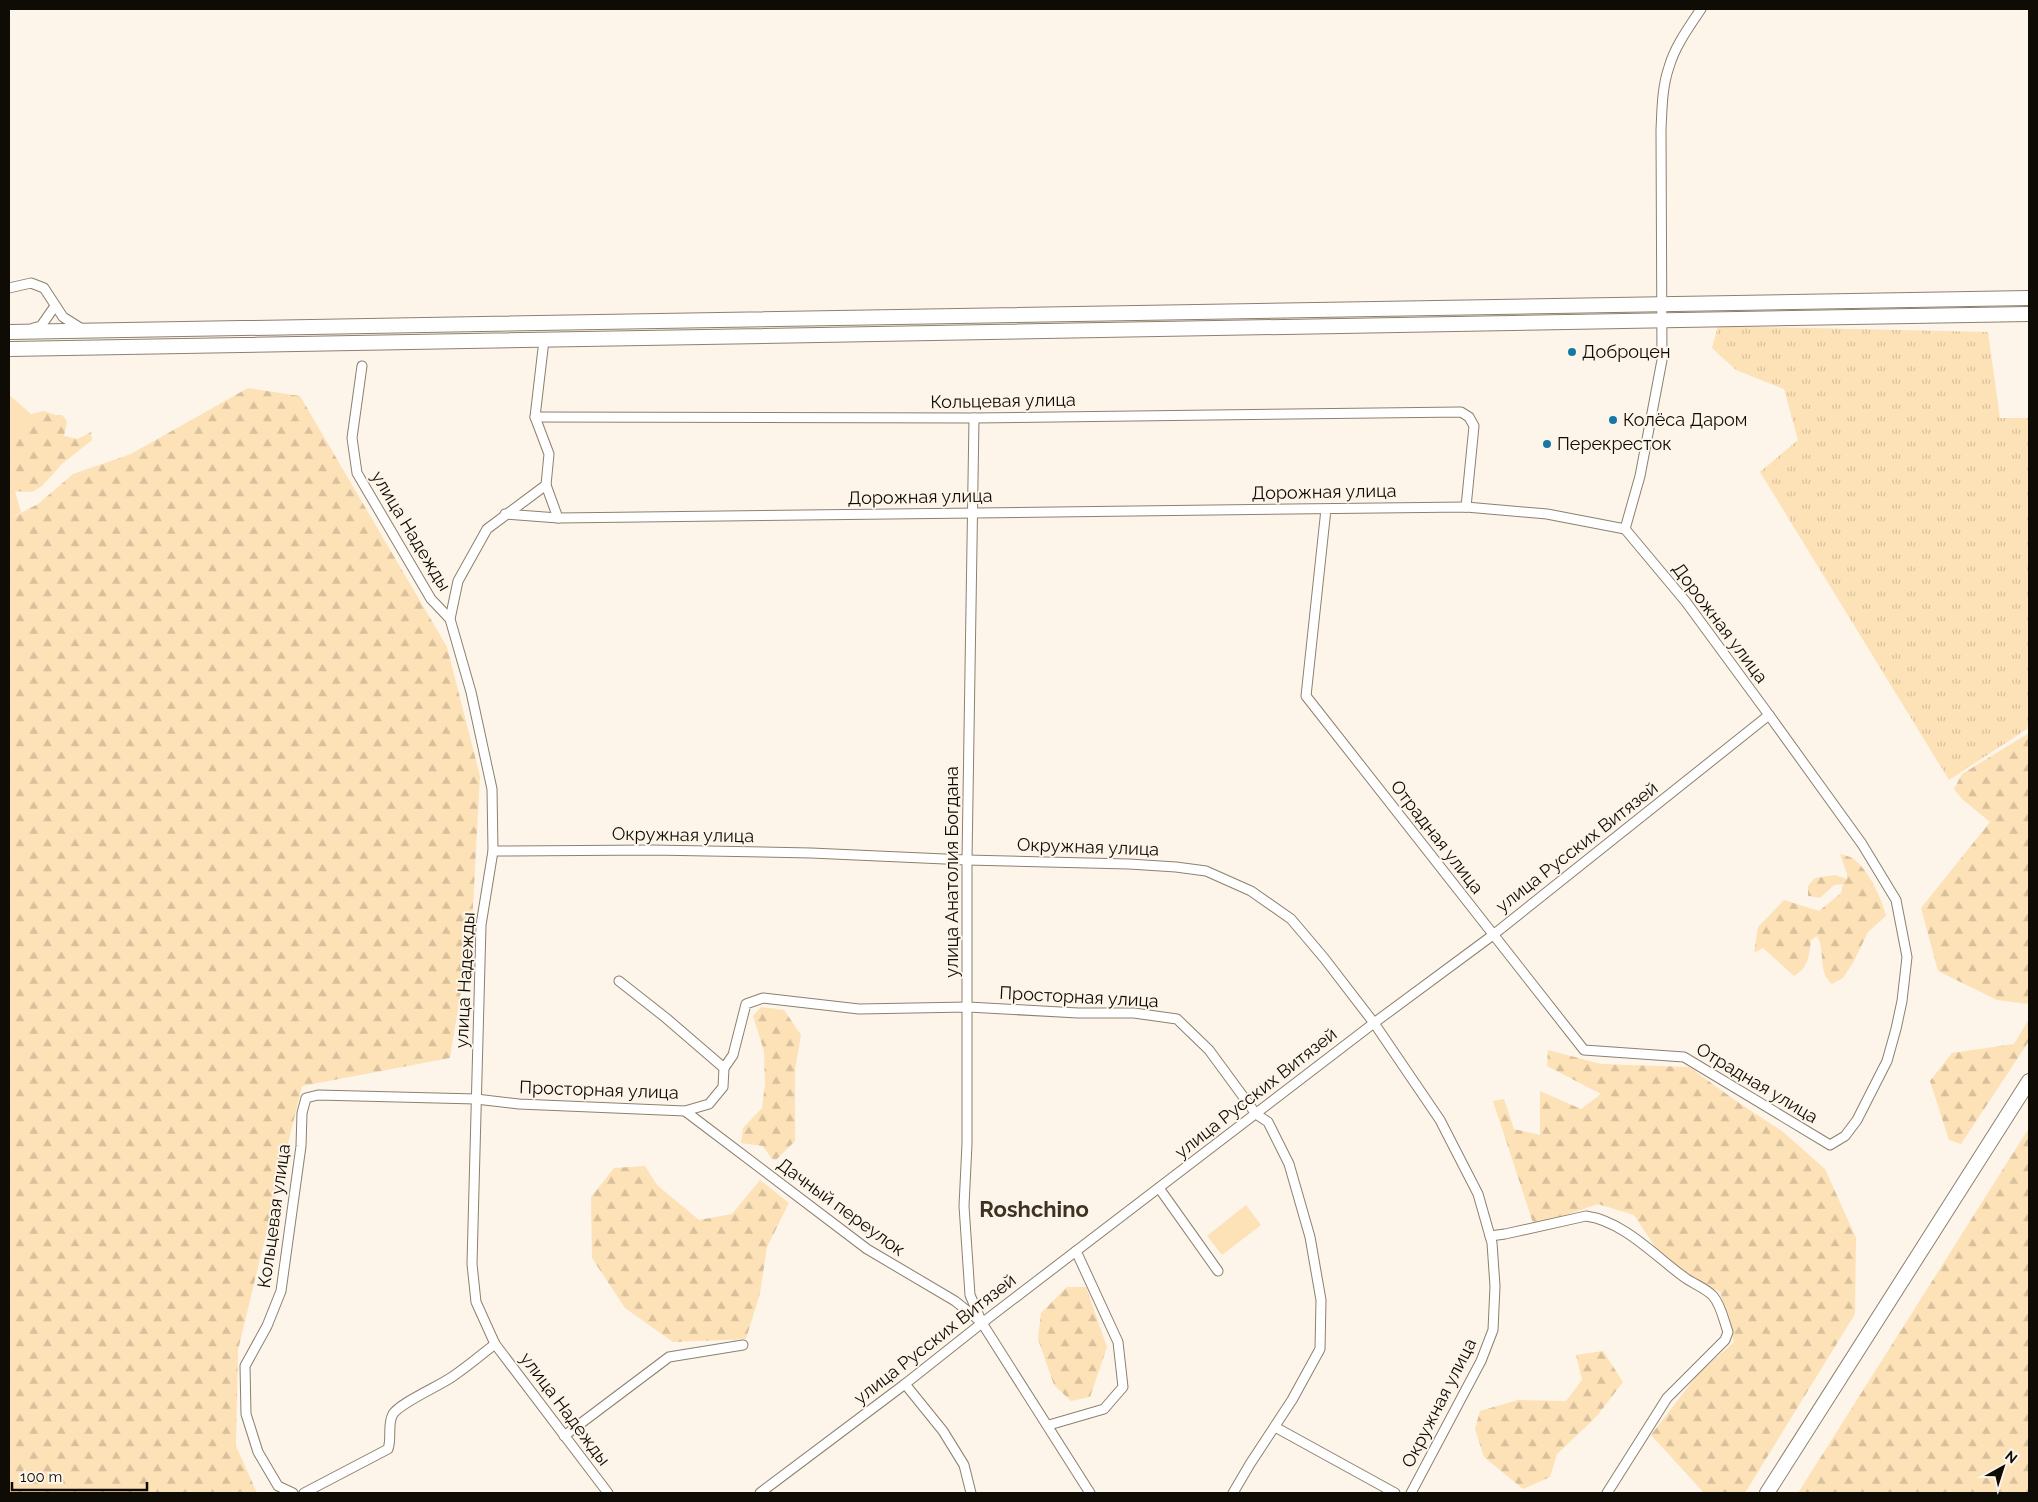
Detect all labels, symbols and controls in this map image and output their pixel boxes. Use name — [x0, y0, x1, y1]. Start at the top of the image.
place label: Доброцен — [1582, 341, 1670, 362]
marker: Доброцен — [1566, 346, 1578, 358]
street label: Кольцевая улица — [930, 389, 1076, 412]
place label: Колёса Даром — [1623, 409, 1747, 430]
marker: Колёса Даром — [1607, 414, 1619, 426]
place label: Перекресток — [1557, 433, 1672, 454]
marker: Перекресток — [1541, 438, 1553, 450]
street label: улица Надежды — [367, 467, 456, 595]
street label: Дорожная улица — [1251, 480, 1397, 503]
street label: Дорожная улица — [847, 485, 993, 508]
street label: Дорожная улица — [1668, 559, 1772, 687]
street label: улица Анатолия Богдана — [941, 766, 962, 978]
street label: Отрадная улица — [1387, 776, 1488, 898]
street label: улица Русских Витязей — [1492, 777, 1662, 916]
street label: Окружная улица — [612, 823, 754, 846]
street label: Окружная улица — [1017, 834, 1159, 859]
street label: улица Надежды — [450, 911, 479, 1049]
street label: Просторная улица — [999, 982, 1159, 1011]
street label: улица Русских Витязей — [1171, 1023, 1341, 1162]
street label: Отрадная улица — [1693, 1038, 1822, 1127]
street label: Просторная улица — [519, 1076, 679, 1103]
street label: Кольцевая улица — [253, 1142, 294, 1289]
street label: Дачный переулок — [773, 1153, 909, 1260]
district label: Roshchino — [979, 1196, 1089, 1222]
street label: улица Русских Витязей — [850, 1269, 1020, 1408]
street label: Окружная улица — [1397, 1335, 1480, 1471]
street label: улица Надежды — [516, 1348, 615, 1469]
north arrow — [1978, 1442, 2028, 1492]
text: N — [2002, 1447, 2020, 1466]
scale bar — [12, 1460, 148, 1492]
text: 100 m — [20, 1468, 62, 1486]

